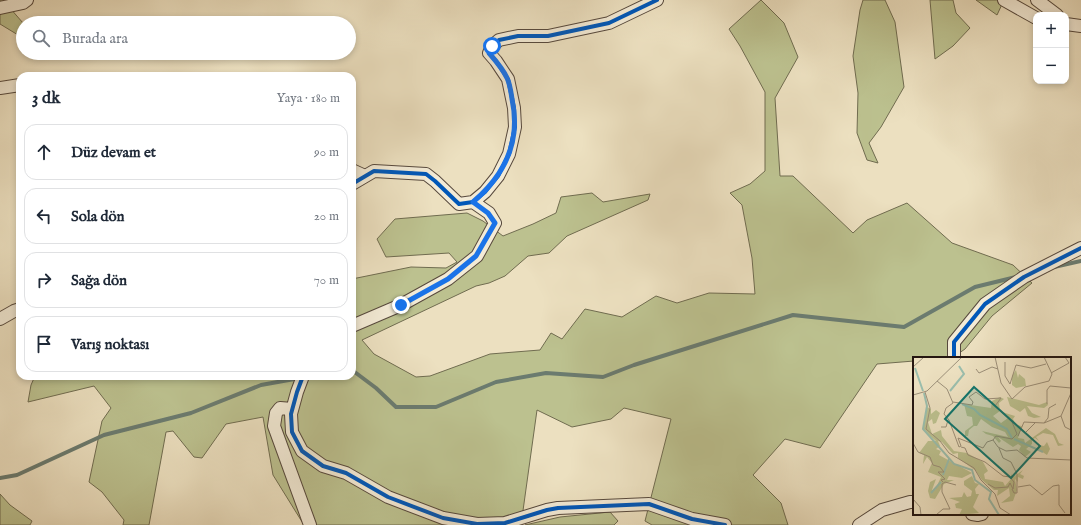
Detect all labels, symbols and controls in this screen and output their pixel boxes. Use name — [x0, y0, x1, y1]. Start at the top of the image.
map controls — [1033, 12, 1069, 84]
button: + — [1033, 12, 1069, 48]
search box — [16, 16, 356, 60]
icon: search — [30, 27, 52, 49]
text: Burada ara — [62, 29, 128, 48]
route start — [483, 37, 501, 55]
button: − — [1033, 48, 1069, 84]
text: 3 dk — [32, 88, 60, 109]
text: Yaya · 180 m — [276, 90, 340, 107]
icon: ahead — [33, 141, 55, 163]
text: Düz devam et — [71, 143, 156, 162]
text: 90 m — [314, 144, 339, 161]
icon: left — [33, 205, 55, 227]
text: Sola dön — [71, 207, 125, 226]
text: 20 m — [314, 208, 339, 225]
icon: right — [33, 269, 55, 291]
text: Sağa dön — [71, 271, 127, 290]
text: 70 m — [314, 272, 339, 289]
route end — [392, 296, 410, 314]
icon: arrive — [33, 333, 55, 355]
text: Varış noktası — [71, 335, 149, 354]
inset map — [913, 357, 1071, 515]

